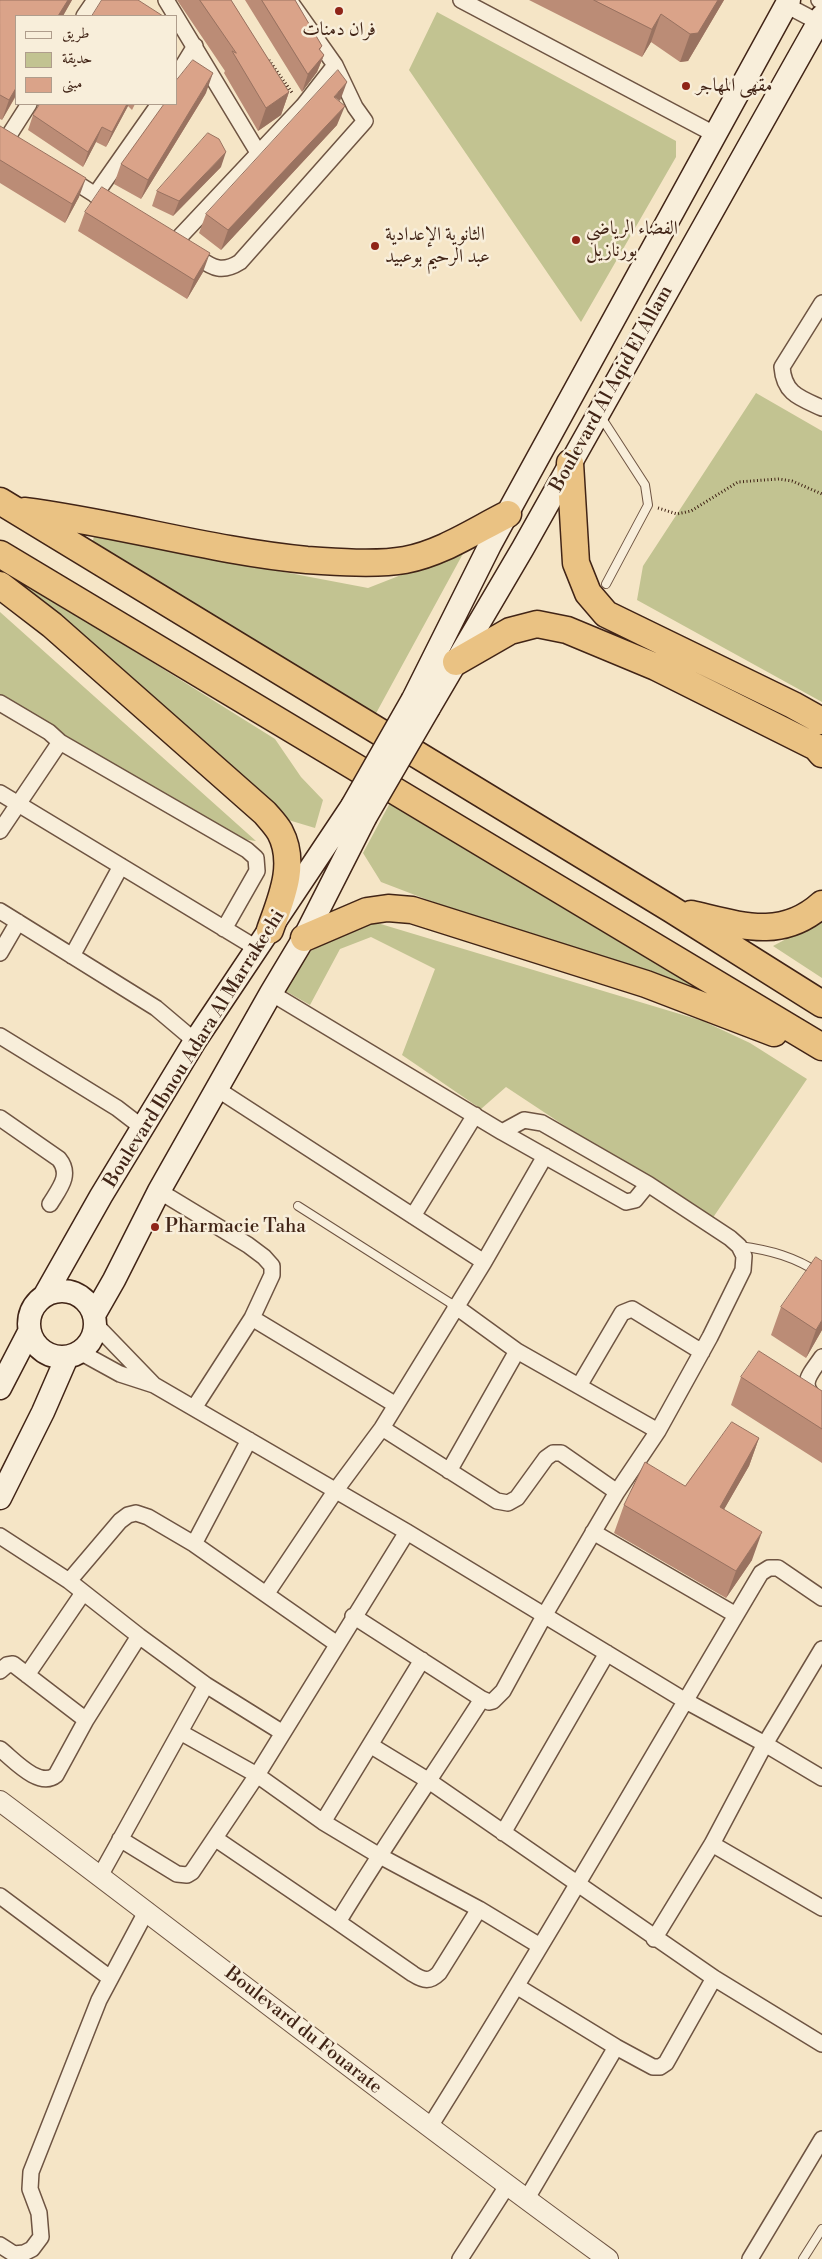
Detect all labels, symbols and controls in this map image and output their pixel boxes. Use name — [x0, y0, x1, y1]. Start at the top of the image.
marker: فران دمنات — [333, 5, 345, 17]
legend — [15, 15, 178, 105]
place label: فران دمنات — [302, 19, 376, 41]
text: طريق — [62, 24, 89, 43]
text: حديقة — [62, 49, 92, 68]
text: مبنى — [62, 74, 82, 93]
place label: مقهى المهاجر — [696, 75, 772, 97]
marker: مقهى المهاجر — [680, 80, 692, 92]
place label: الفضاء الرياضي بورنازيل — [586, 218, 678, 262]
place label: الثانوية الإعدادية عبد الرحيم بوعبيد — [385, 224, 490, 268]
marker: الفضاء الرياضي بورنازيل — [570, 234, 582, 246]
marker: الثانوية الإعدادية عبد الرحيم بوعبيد — [369, 240, 381, 252]
street label: Boulevard Al Aqid El Allam — [546, 282, 678, 496]
street label: Boulevard Ibnou Adara Al Marrakechi — [100, 906, 290, 1192]
place label: Pharmacie Taha — [165, 1216, 306, 1238]
marker: Pharmacie Taha — [149, 1221, 161, 1233]
street label: Boulevard du Fouarate — [220, 1962, 386, 2100]

